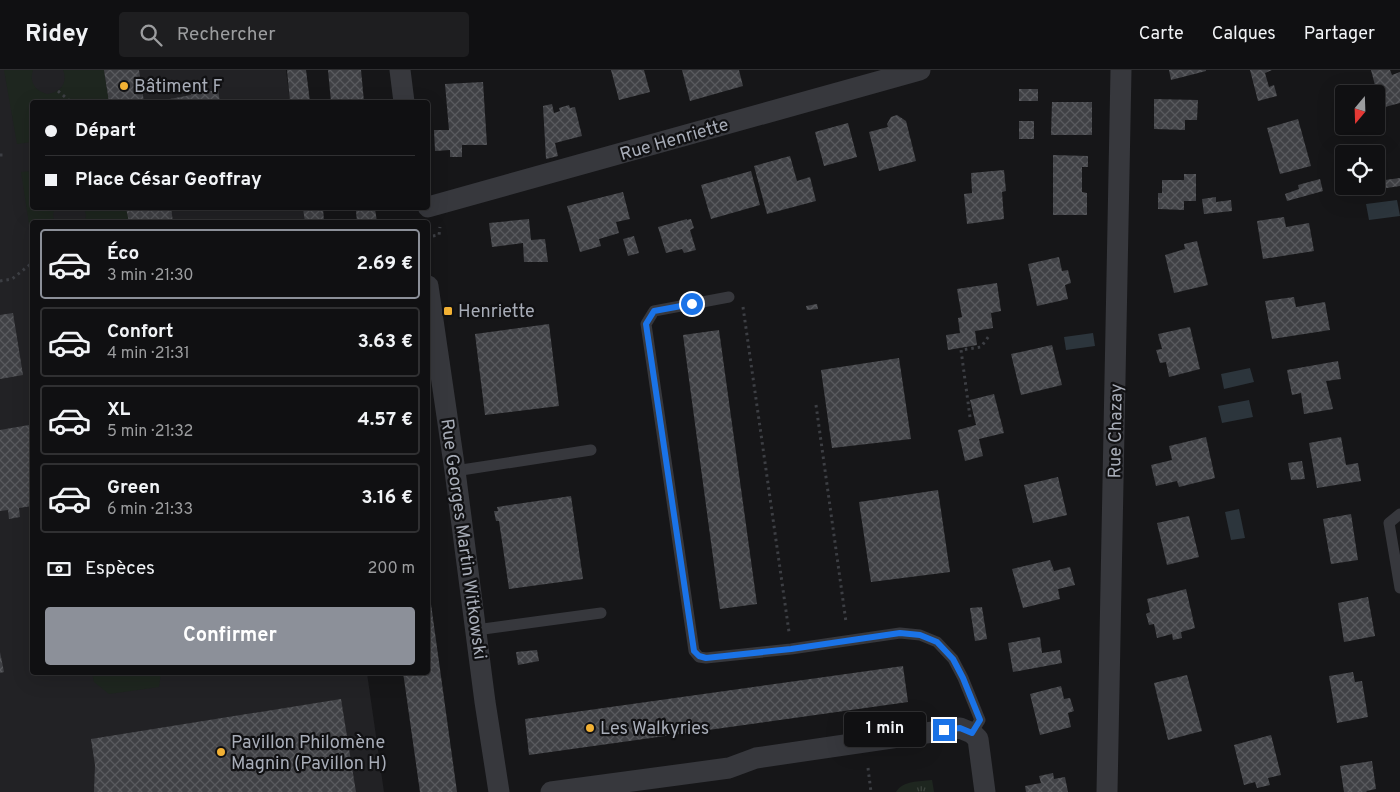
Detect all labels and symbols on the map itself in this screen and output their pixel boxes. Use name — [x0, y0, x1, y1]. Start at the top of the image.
place label: Bâtiment F — [134, 76, 223, 99]
marker: Bâtiment F — [118, 80, 130, 92]
north arrow — [1335, 85, 1385, 135]
street label: Rue Henriette — [617, 114, 732, 167]
route start — [681, 293, 703, 315]
place label: Henriette — [458, 301, 535, 324]
marker: Henriette — [442, 305, 454, 317]
street label: Rue Chazay — [1104, 383, 1129, 479]
street label: Rue Georges Martin Witkowski — [434, 417, 491, 661]
callout: 1 min — [844, 712, 926, 748]
place label: Les Walkyries — [600, 718, 709, 741]
route end — [933, 719, 955, 741]
marker: Les Walkyries — [584, 722, 596, 734]
place label: Pavillon Philomène Magnin (Pavillon H) — [231, 732, 387, 776]
marker: Pavillon Philomène Magnin (Pavillon H) — [215, 746, 227, 758]

